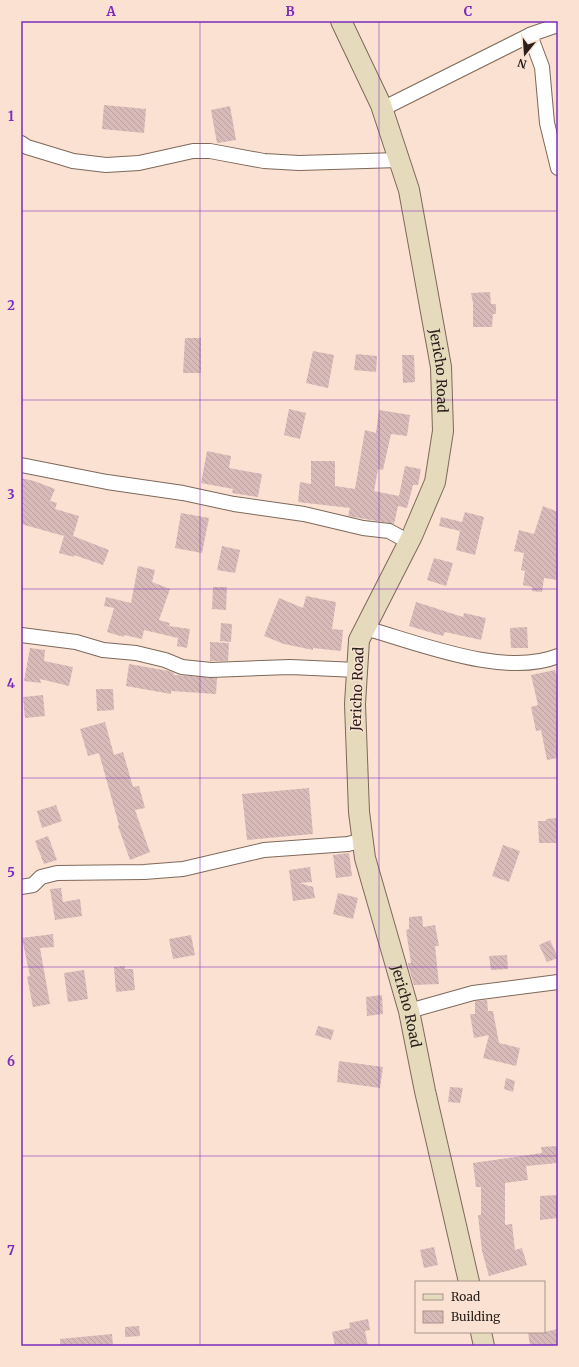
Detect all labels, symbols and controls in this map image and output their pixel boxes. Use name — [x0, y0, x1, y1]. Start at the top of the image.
text: A — [105, 3, 116, 20]
text: B — [285, 3, 295, 20]
text: C — [464, 3, 473, 20]
north arrow — [505, 34, 545, 74]
text: N — [516, 56, 528, 72]
text: 1 — [8, 108, 14, 125]
text: 2 — [7, 297, 15, 314]
street label: Jericho Road — [425, 326, 451, 414]
text: 3 — [7, 486, 15, 503]
street label: Jericho Road — [346, 646, 367, 733]
text: 4 — [7, 675, 16, 692]
text: 5 — [7, 864, 15, 881]
street label: Jericho Road — [387, 962, 425, 1050]
text: 6 — [7, 1053, 15, 1070]
text: 7 — [7, 1242, 15, 1259]
legend — [415, 1281, 545, 1333]
text: Road — [451, 1289, 480, 1304]
text: Building — [451, 1309, 501, 1324]

